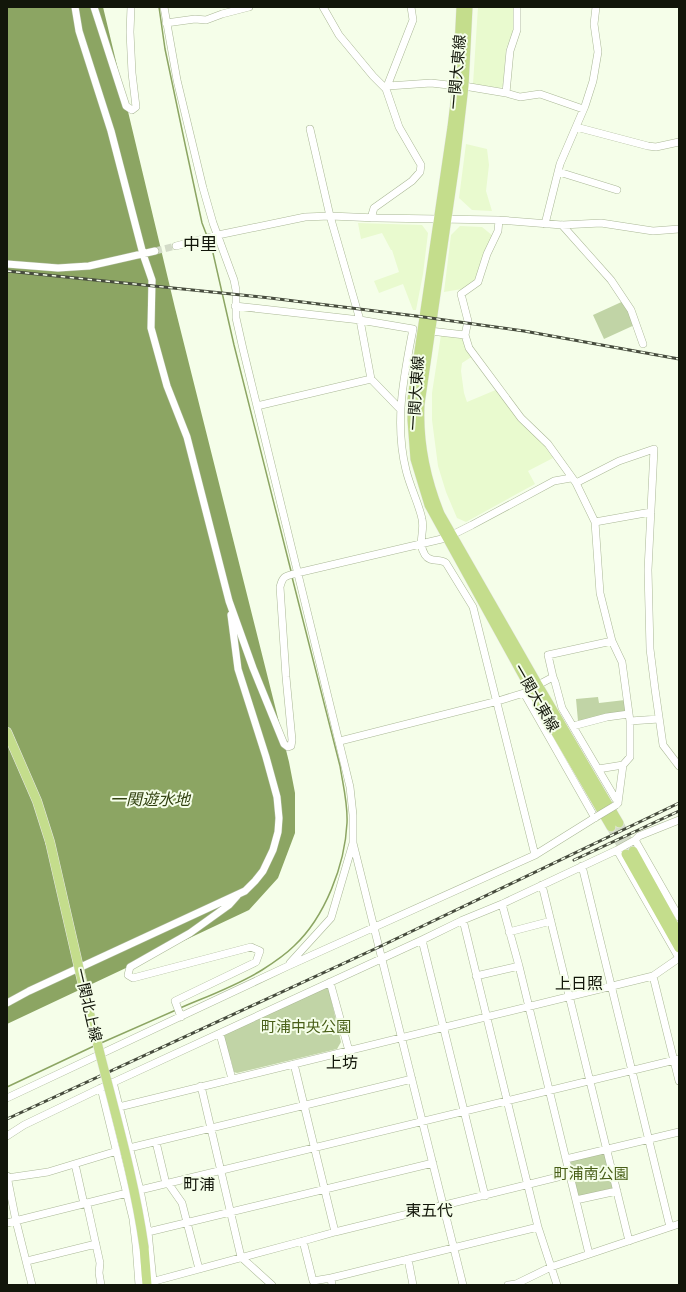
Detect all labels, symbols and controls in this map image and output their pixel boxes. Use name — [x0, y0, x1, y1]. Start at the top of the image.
street label: 一関大東線 — [445, 34, 469, 110]
district label: 中里 — [183, 234, 217, 254]
street label: 一関大東線 — [404, 355, 428, 431]
street label: 一関大東線 — [509, 661, 563, 735]
water label: 一関遊水地 — [110, 790, 192, 809]
street label: 一関北上線 — [71, 966, 105, 1044]
district label: 上日照 — [555, 974, 603, 993]
park label: 町浦中央公園 — [261, 1018, 351, 1036]
district label: 上坊 — [326, 1053, 358, 1072]
park label: 町浦南公園 — [553, 1165, 629, 1183]
district label: 町浦 — [183, 1175, 215, 1194]
district label: 東五代 — [405, 1201, 453, 1220]

